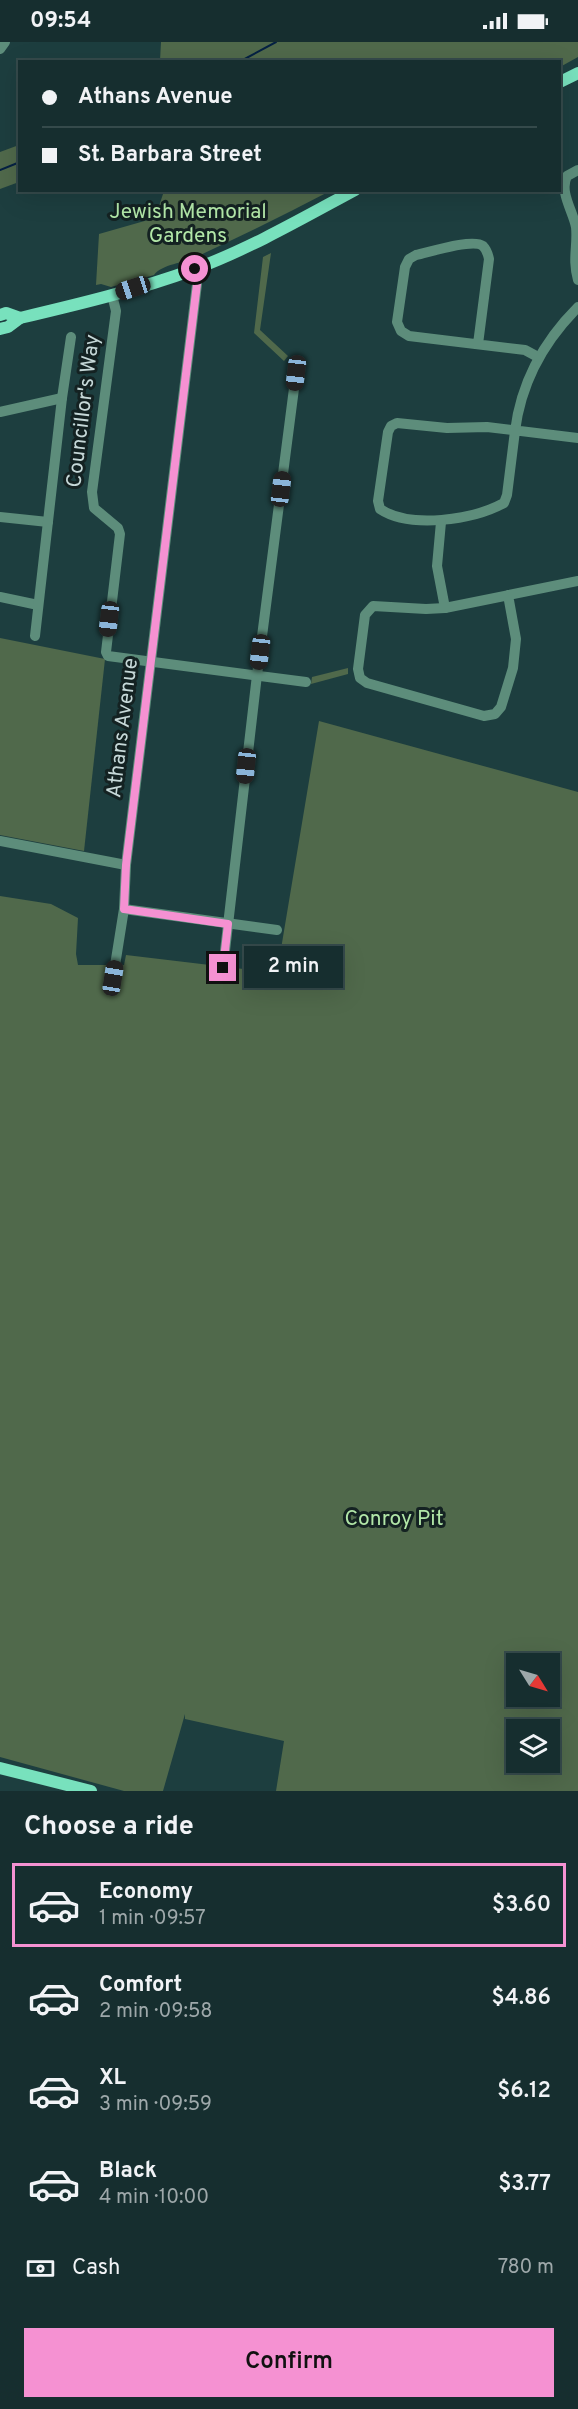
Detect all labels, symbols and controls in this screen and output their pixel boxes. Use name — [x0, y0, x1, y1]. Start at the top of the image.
text: 09:54 — [30, 8, 91, 35]
text: Athans Avenue — [78, 84, 233, 111]
text: St. Barbara Street — [78, 142, 262, 169]
park label: Jewish Memorial Gardens — [109, 199, 267, 250]
route start — [181, 255, 208, 282]
car — [113, 274, 153, 302]
street label: Councillor's Way — [61, 333, 107, 489]
car — [285, 354, 307, 392]
car — [270, 470, 292, 508]
car — [98, 600, 120, 638]
car — [249, 633, 271, 671]
street label: Athans Avenue — [101, 657, 145, 799]
car — [235, 747, 257, 785]
callout: 2 min — [244, 947, 343, 989]
route end — [209, 954, 236, 981]
text: 2 min — [268, 954, 319, 980]
car — [101, 959, 125, 997]
park label: Conroy Pit — [344, 1506, 444, 1533]
north arrow — [506, 1653, 560, 1707]
map controls — [506, 1653, 560, 1773]
button: layers — [506, 1719, 560, 1773]
text: Choose a ride — [24, 1810, 194, 1844]
icon: car — [27, 1878, 81, 1932]
text: Economy — [99, 1879, 193, 1906]
text: $3.60 — [492, 1892, 551, 1919]
text: 1 min · 09:57 — [99, 1906, 206, 1932]
icon: car — [27, 1971, 81, 2025]
text: Comfort — [99, 1972, 182, 1999]
text: $4.86 — [492, 1985, 551, 2012]
text: 2 min · 09:58 — [99, 1999, 213, 2025]
icon: car — [27, 2064, 81, 2118]
text: XL — [99, 2065, 126, 2092]
text: $6.12 — [497, 2078, 551, 2105]
text: 3 min · 09:59 — [99, 2092, 212, 2118]
icon: car — [27, 2157, 81, 2211]
text: Black — [99, 2158, 157, 2185]
text: $3.77 — [498, 2171, 551, 2198]
text: 4 min · 10:00 — [99, 2185, 209, 2211]
icon: cash — [24, 2252, 57, 2285]
text: Cash — [72, 2255, 121, 2282]
text: 780 m — [498, 2255, 554, 2281]
button: Confirm — [24, 2328, 554, 2397]

